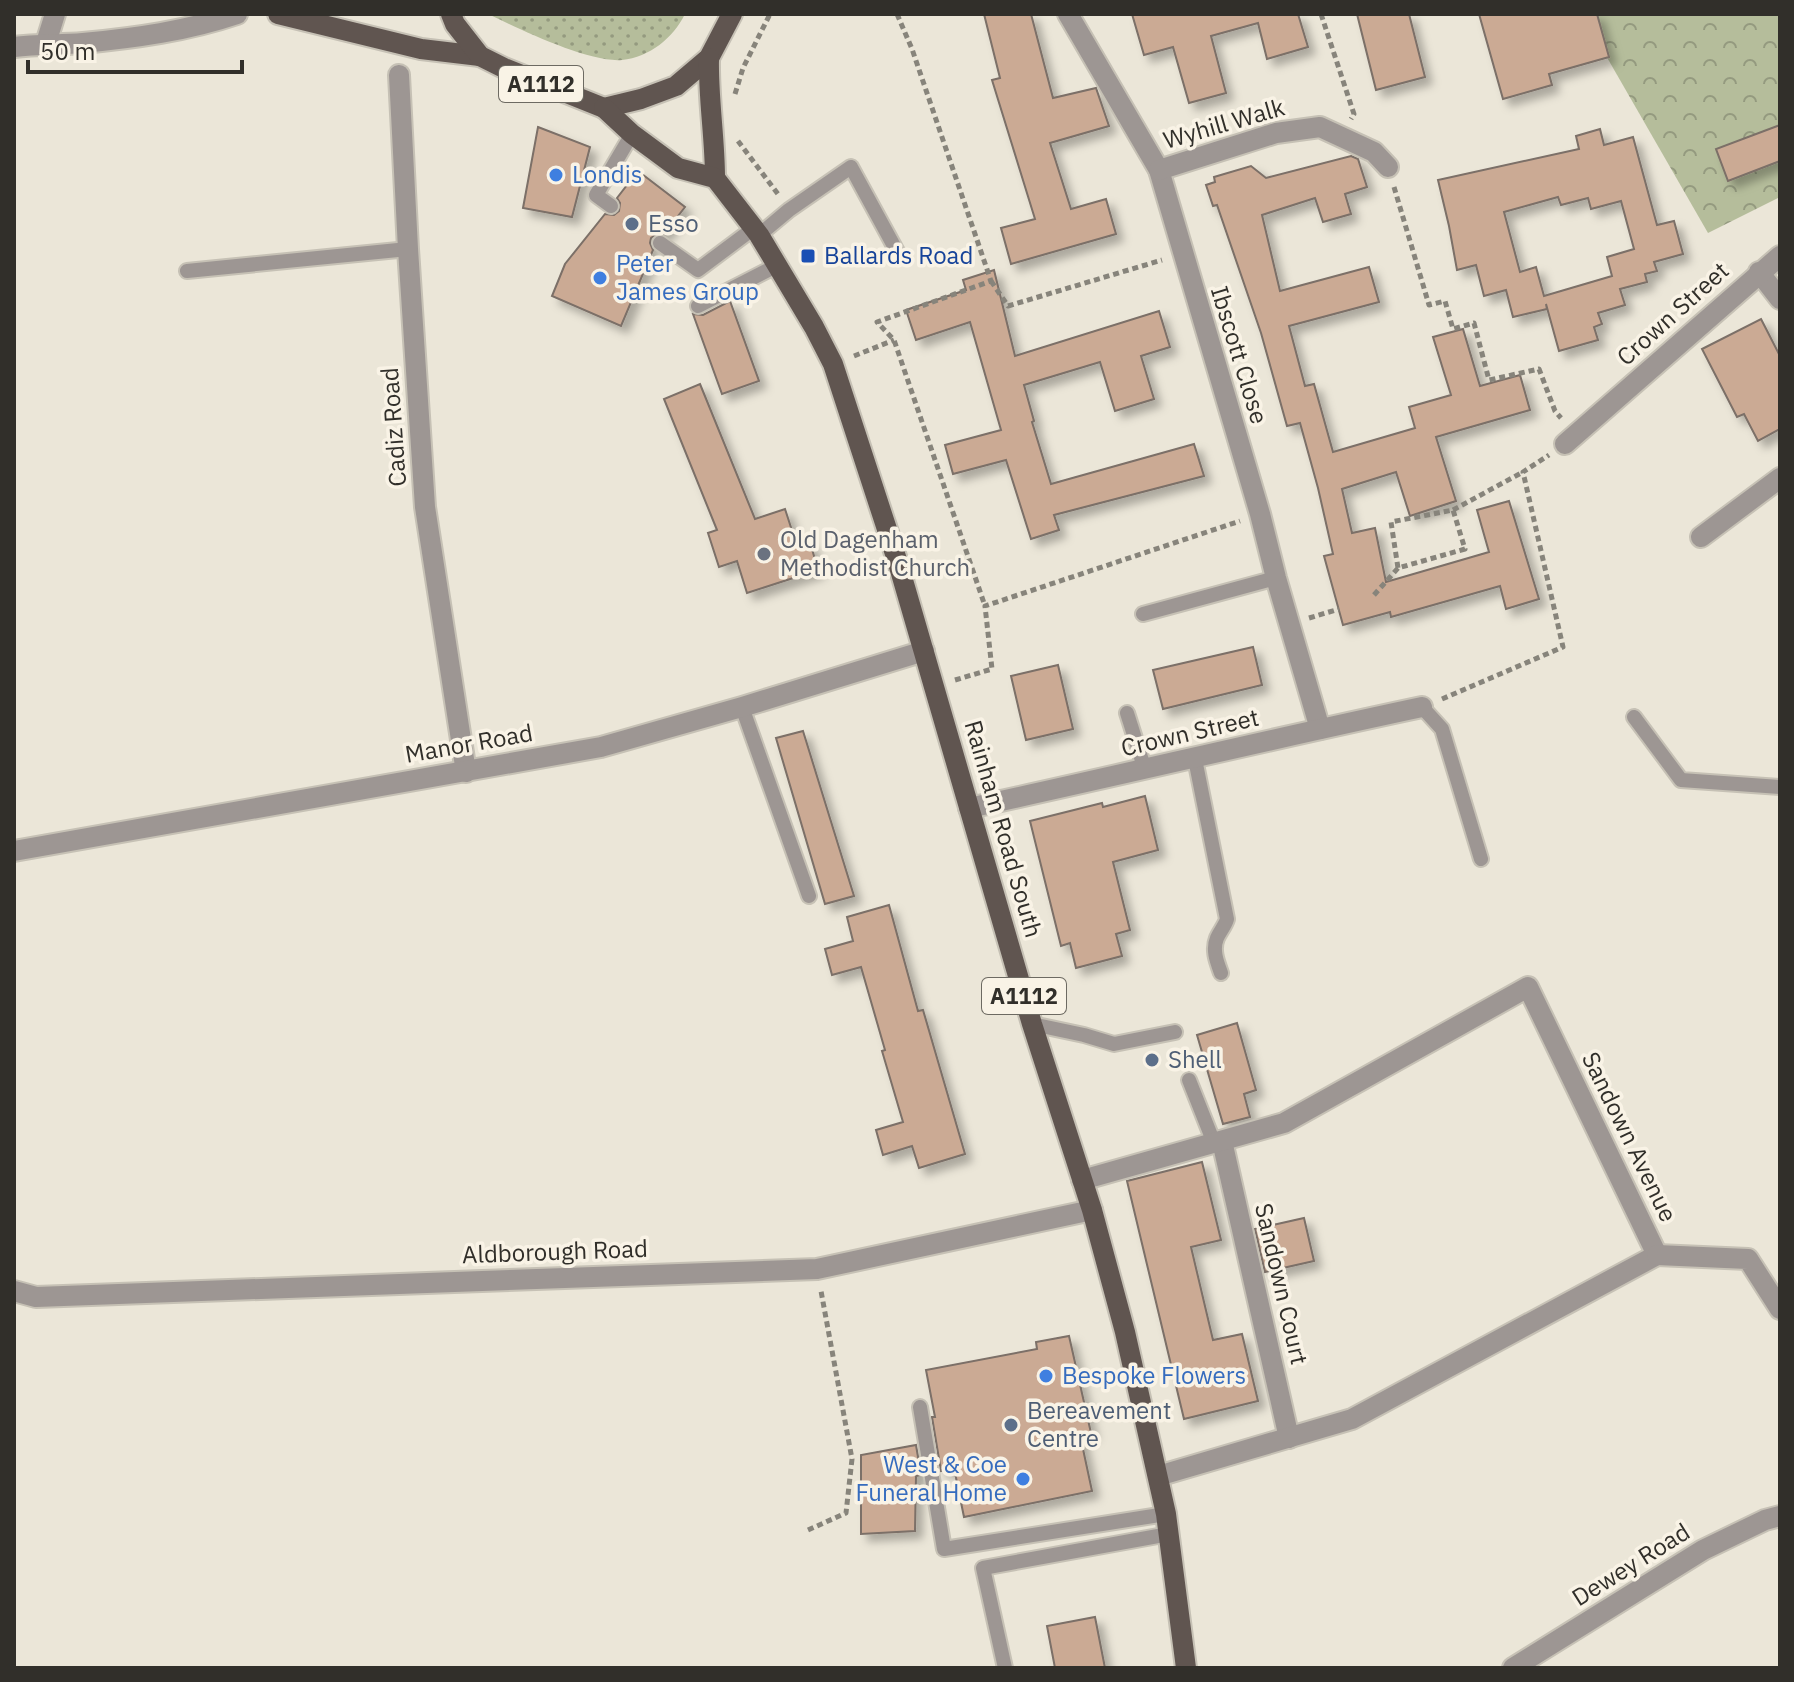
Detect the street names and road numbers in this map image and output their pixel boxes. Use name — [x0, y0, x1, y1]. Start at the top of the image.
road number: A1112 — [499, 66, 583, 102]
street label: Wyhill Walk — [1159, 90, 1288, 156]
street label: Crown Street — [1609, 254, 1735, 372]
street label: Ibscott Close — [1204, 282, 1276, 428]
street label: Cadiz Road — [373, 366, 413, 488]
street label: Crown Street — [1118, 701, 1262, 763]
street label: Manor Road — [403, 716, 535, 770]
street label: Rainham Road South — [958, 716, 1050, 941]
road number: A1112 — [982, 978, 1066, 1014]
street label: Sandown Avenue — [1575, 1046, 1685, 1227]
street label: Sandown Court — [1248, 1200, 1316, 1368]
street label: Aldborough Road — [461, 1232, 649, 1270]
street label: Dewey Road — [1565, 1515, 1695, 1613]

